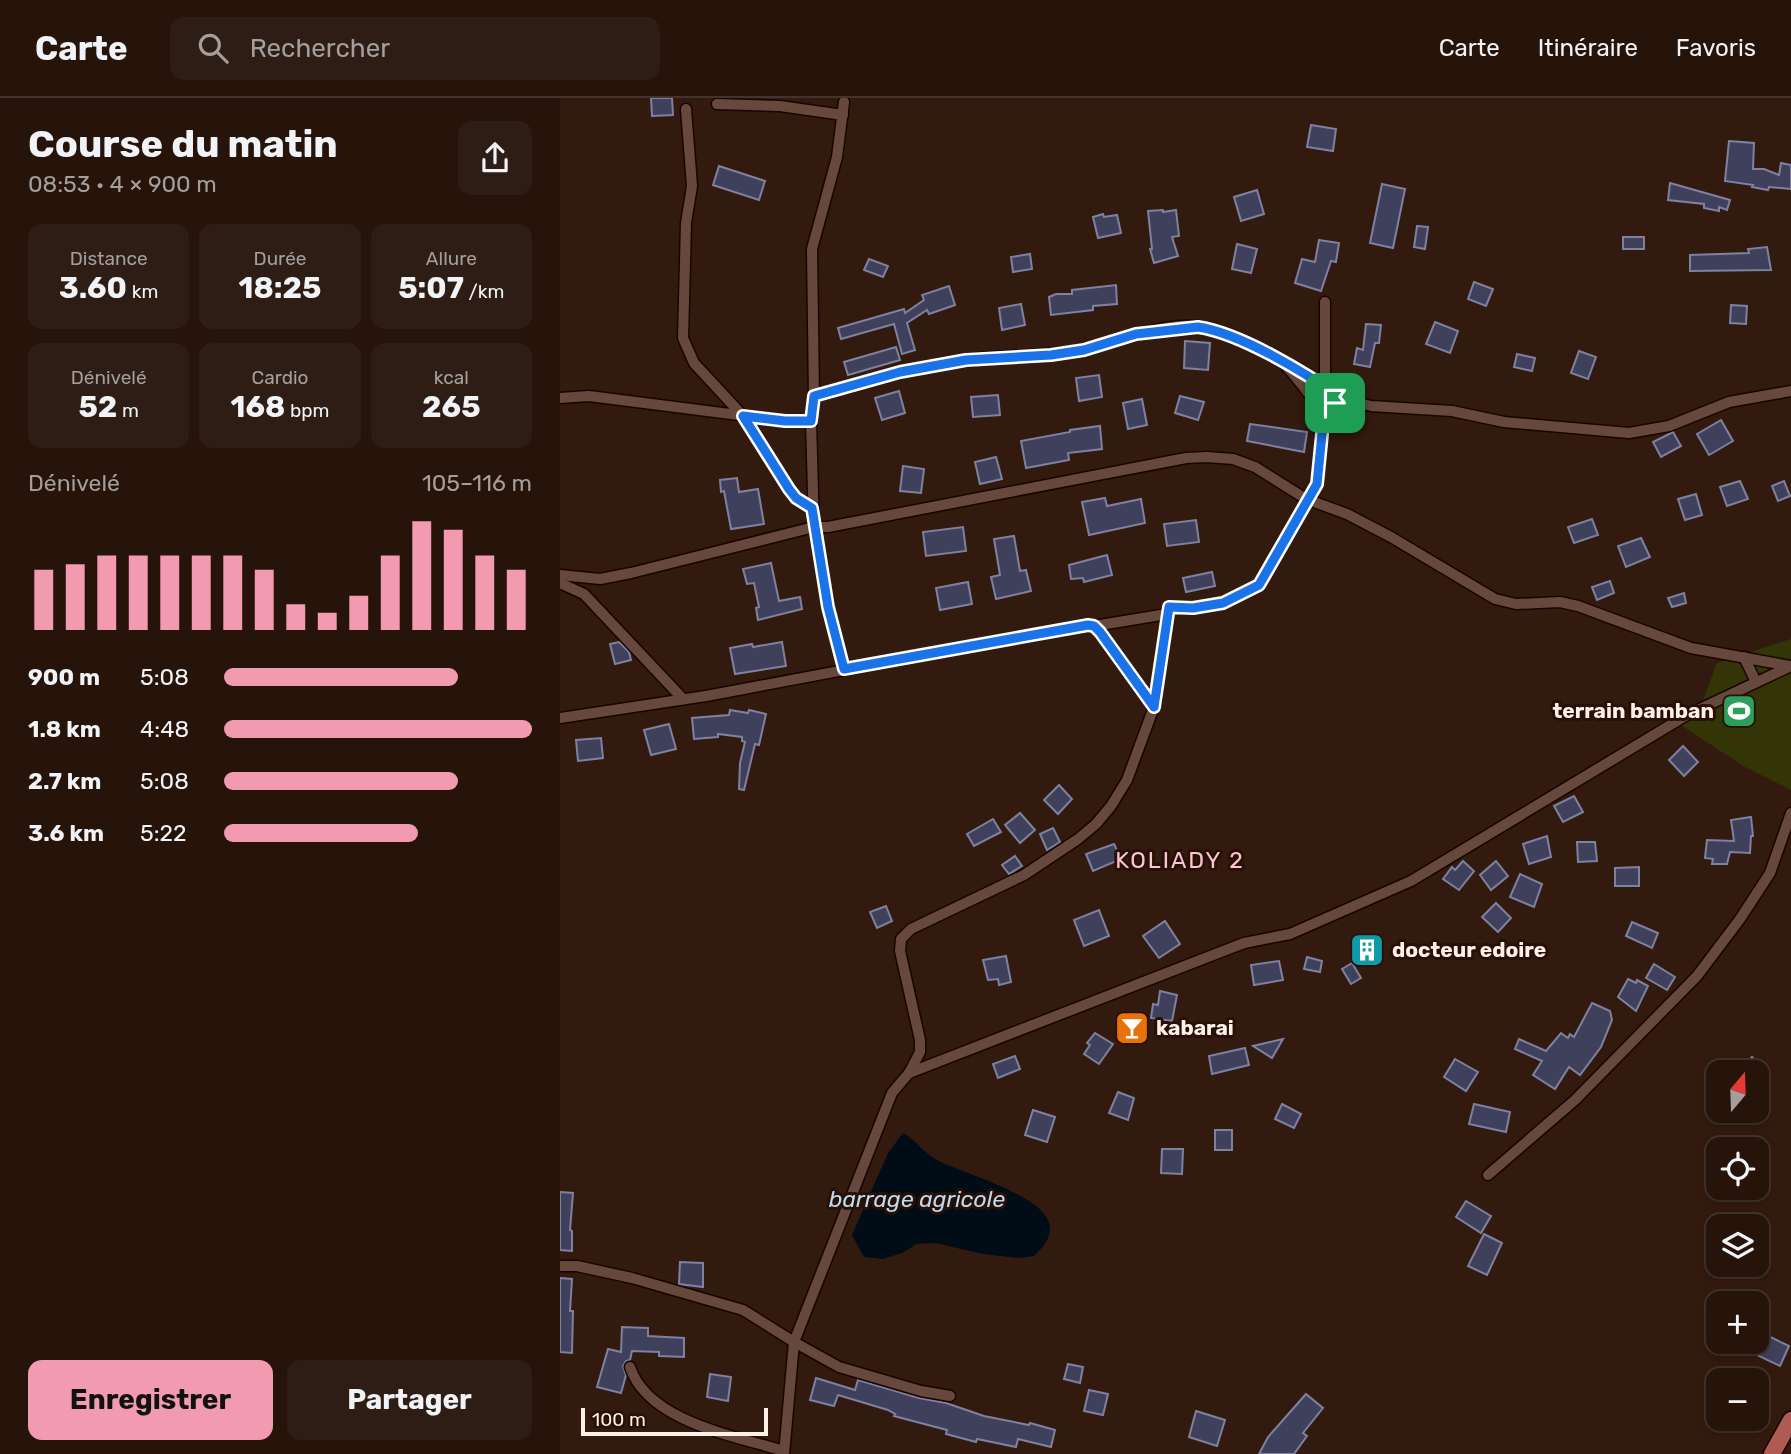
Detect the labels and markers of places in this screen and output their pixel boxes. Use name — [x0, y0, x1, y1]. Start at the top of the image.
pin — [1305, 373, 1365, 433]
sports icon: terrain bamban — [1720, 692, 1758, 730]
place label: terrain bamban — [1552, 698, 1714, 723]
building icon: docteur edoire — [1348, 931, 1386, 969]
place label: docteur edoire — [1392, 937, 1546, 962]
bar icon: kabarai — [1113, 1009, 1151, 1047]
place label: kabarai — [1156, 1015, 1234, 1040]

